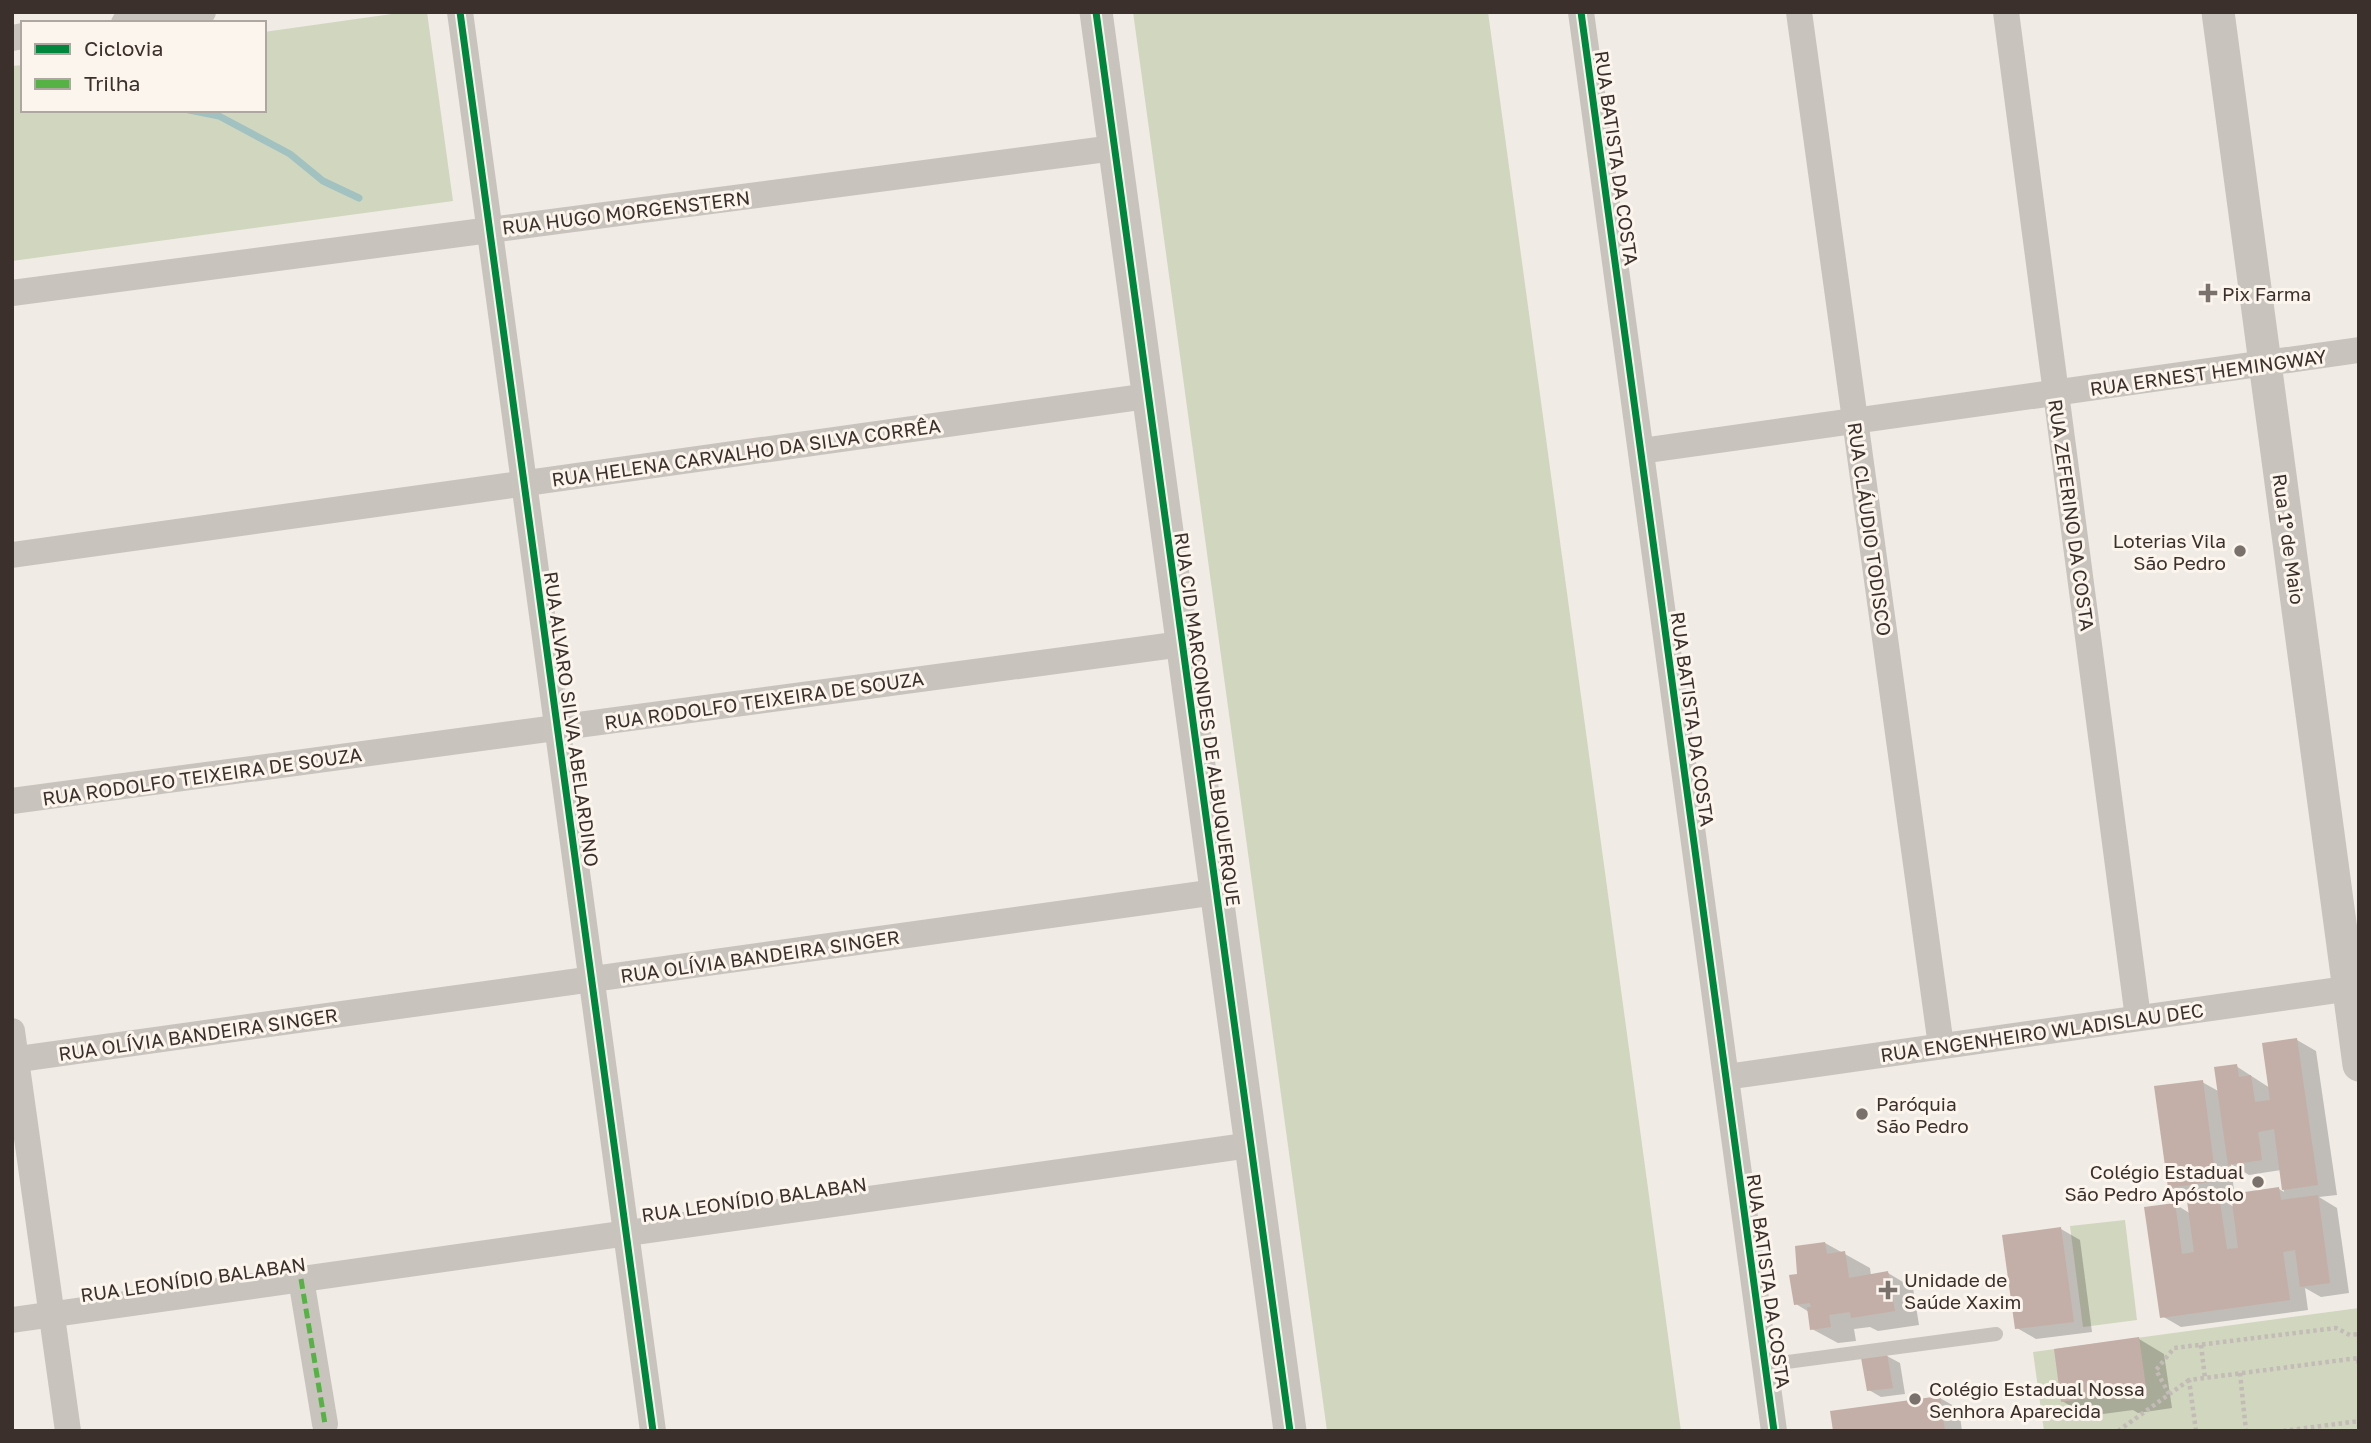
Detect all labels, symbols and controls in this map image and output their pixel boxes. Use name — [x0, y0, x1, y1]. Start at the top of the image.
legend — [21, 21, 266, 112]
text: Ciclovia — [84, 35, 163, 61]
street label: RUA BATISTA DA COSTA — [1591, 49, 1644, 267]
text: Trilha — [84, 70, 140, 96]
street label: RUA HUGO MORGENSTERN — [501, 185, 751, 239]
place label: Pix Farma — [2222, 282, 2311, 305]
marker: Pix Farma — [2200, 285, 2216, 301]
street label: RUA ERNEST HEMINGWAY — [2088, 344, 2328, 400]
street label: RUA ZEFERINO DA COSTA — [2044, 398, 2100, 633]
street label: RUA HELENA CARVALHO DA SILVA CORRÊA — [550, 413, 942, 491]
street label: RUA CLÁUDIO TODISCO — [1844, 421, 1896, 637]
street label: Rua 1º de Maio — [2268, 472, 2310, 606]
place label: Loterias Vila São Pedro — [2113, 529, 2226, 574]
street label: RUA CID MARCONDES DE ALBUQUERQUE — [1170, 531, 1246, 907]
marker: Loterias Vila São Pedro — [2232, 543, 2248, 559]
street label: RUA ALVARO SILVA ABELARDINO — [540, 570, 604, 868]
street label: RUA BATISTA DA COSTA — [1667, 610, 1720, 828]
street label: RUA RODOLFO TEIXEIRA DE SOUZA — [603, 666, 925, 734]
street label: RUA RODOLFO TEIXEIRA DE SOUZA — [41, 742, 363, 810]
street label: RUA OLÍVIA BANDEIRA SINGER — [619, 925, 901, 987]
street label: RUA ENGENHEIRO WLADISLAU DEC — [1879, 998, 2205, 1066]
street label: RUA OLÍVIA BANDEIRA SINGER — [57, 1003, 339, 1065]
place label: Paróquia São Pedro — [1876, 1092, 1969, 1137]
marker: Paróquia São Pedro — [1854, 1106, 1870, 1122]
place label: Colégio Estadual São Pedro Apóstolo — [2064, 1160, 2244, 1205]
street label: RUA LEONÍDIO BALABAN — [640, 1172, 868, 1226]
street label: RUA BATISTA DA COSTA — [1743, 1172, 1796, 1390]
marker: Colégio Estadual São Pedro Apóstolo — [2250, 1174, 2266, 1190]
street label: RUA LEONÍDIO BALABAN — [79, 1252, 307, 1306]
place label: Unidade de Saúde Xaxim — [1904, 1268, 2021, 1313]
marker: Unidade de Saúde Xaxim — [1878, 1280, 1898, 1300]
place label: Colégio Estadual Nossa Senhora Aparecida — [1929, 1377, 2145, 1422]
marker: Colégio Estadual Nossa Senhora Aparecida — [1907, 1391, 1923, 1407]

